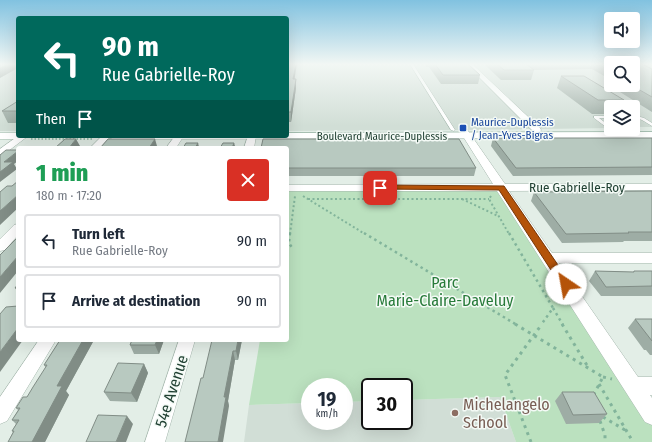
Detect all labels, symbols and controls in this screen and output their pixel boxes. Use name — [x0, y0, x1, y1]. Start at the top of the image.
map controls — [604, 12, 640, 136]
button: sound — [604, 12, 640, 48]
text: 90 m — [102, 30, 159, 63]
icon: left — [36, 32, 88, 84]
button: search — [604, 56, 640, 92]
text: Rue Gabrielle-Roy — [102, 64, 235, 86]
button: layers — [604, 100, 640, 136]
icon: arrive — [74, 108, 96, 130]
text: Then — [36, 110, 66, 128]
place label: Maurice-Duplessis / Jean-Yves-Bigras — [471, 116, 554, 142]
marker: Maurice-Duplessis / Jean-Yves-Bigras — [458, 123, 468, 133]
street label: Boulevard Maurice-Duplessis — [317, 130, 448, 143]
text: 1 min — [36, 159, 88, 187]
button: close — [227, 159, 269, 201]
pin — [363, 171, 397, 205]
icon: arrive — [369, 177, 391, 199]
street label: Rue Gabrielle-Roy — [529, 180, 625, 195]
text: 180 m · 17:20 — [36, 188, 102, 203]
text: Turn left — [72, 225, 125, 243]
icon: left — [38, 230, 60, 252]
text: 90 m — [237, 232, 267, 250]
text: Rue Gabrielle-Roy — [72, 243, 168, 258]
position arrow — [545, 263, 587, 305]
park label: Parc Marie-Claire-Daveluy — [377, 273, 514, 310]
icon: arrive — [38, 290, 60, 312]
text: Arrive at destination — [72, 292, 200, 310]
text: 90 m — [237, 292, 267, 310]
street label: 54e Avenue — [151, 353, 192, 430]
speed limit sign: 30 — [361, 378, 413, 430]
text: 19 — [318, 387, 336, 411]
place label: Michelangelo School — [463, 395, 550, 432]
text: km/h — [316, 408, 338, 420]
marker: Michelangelo School — [450, 408, 460, 418]

